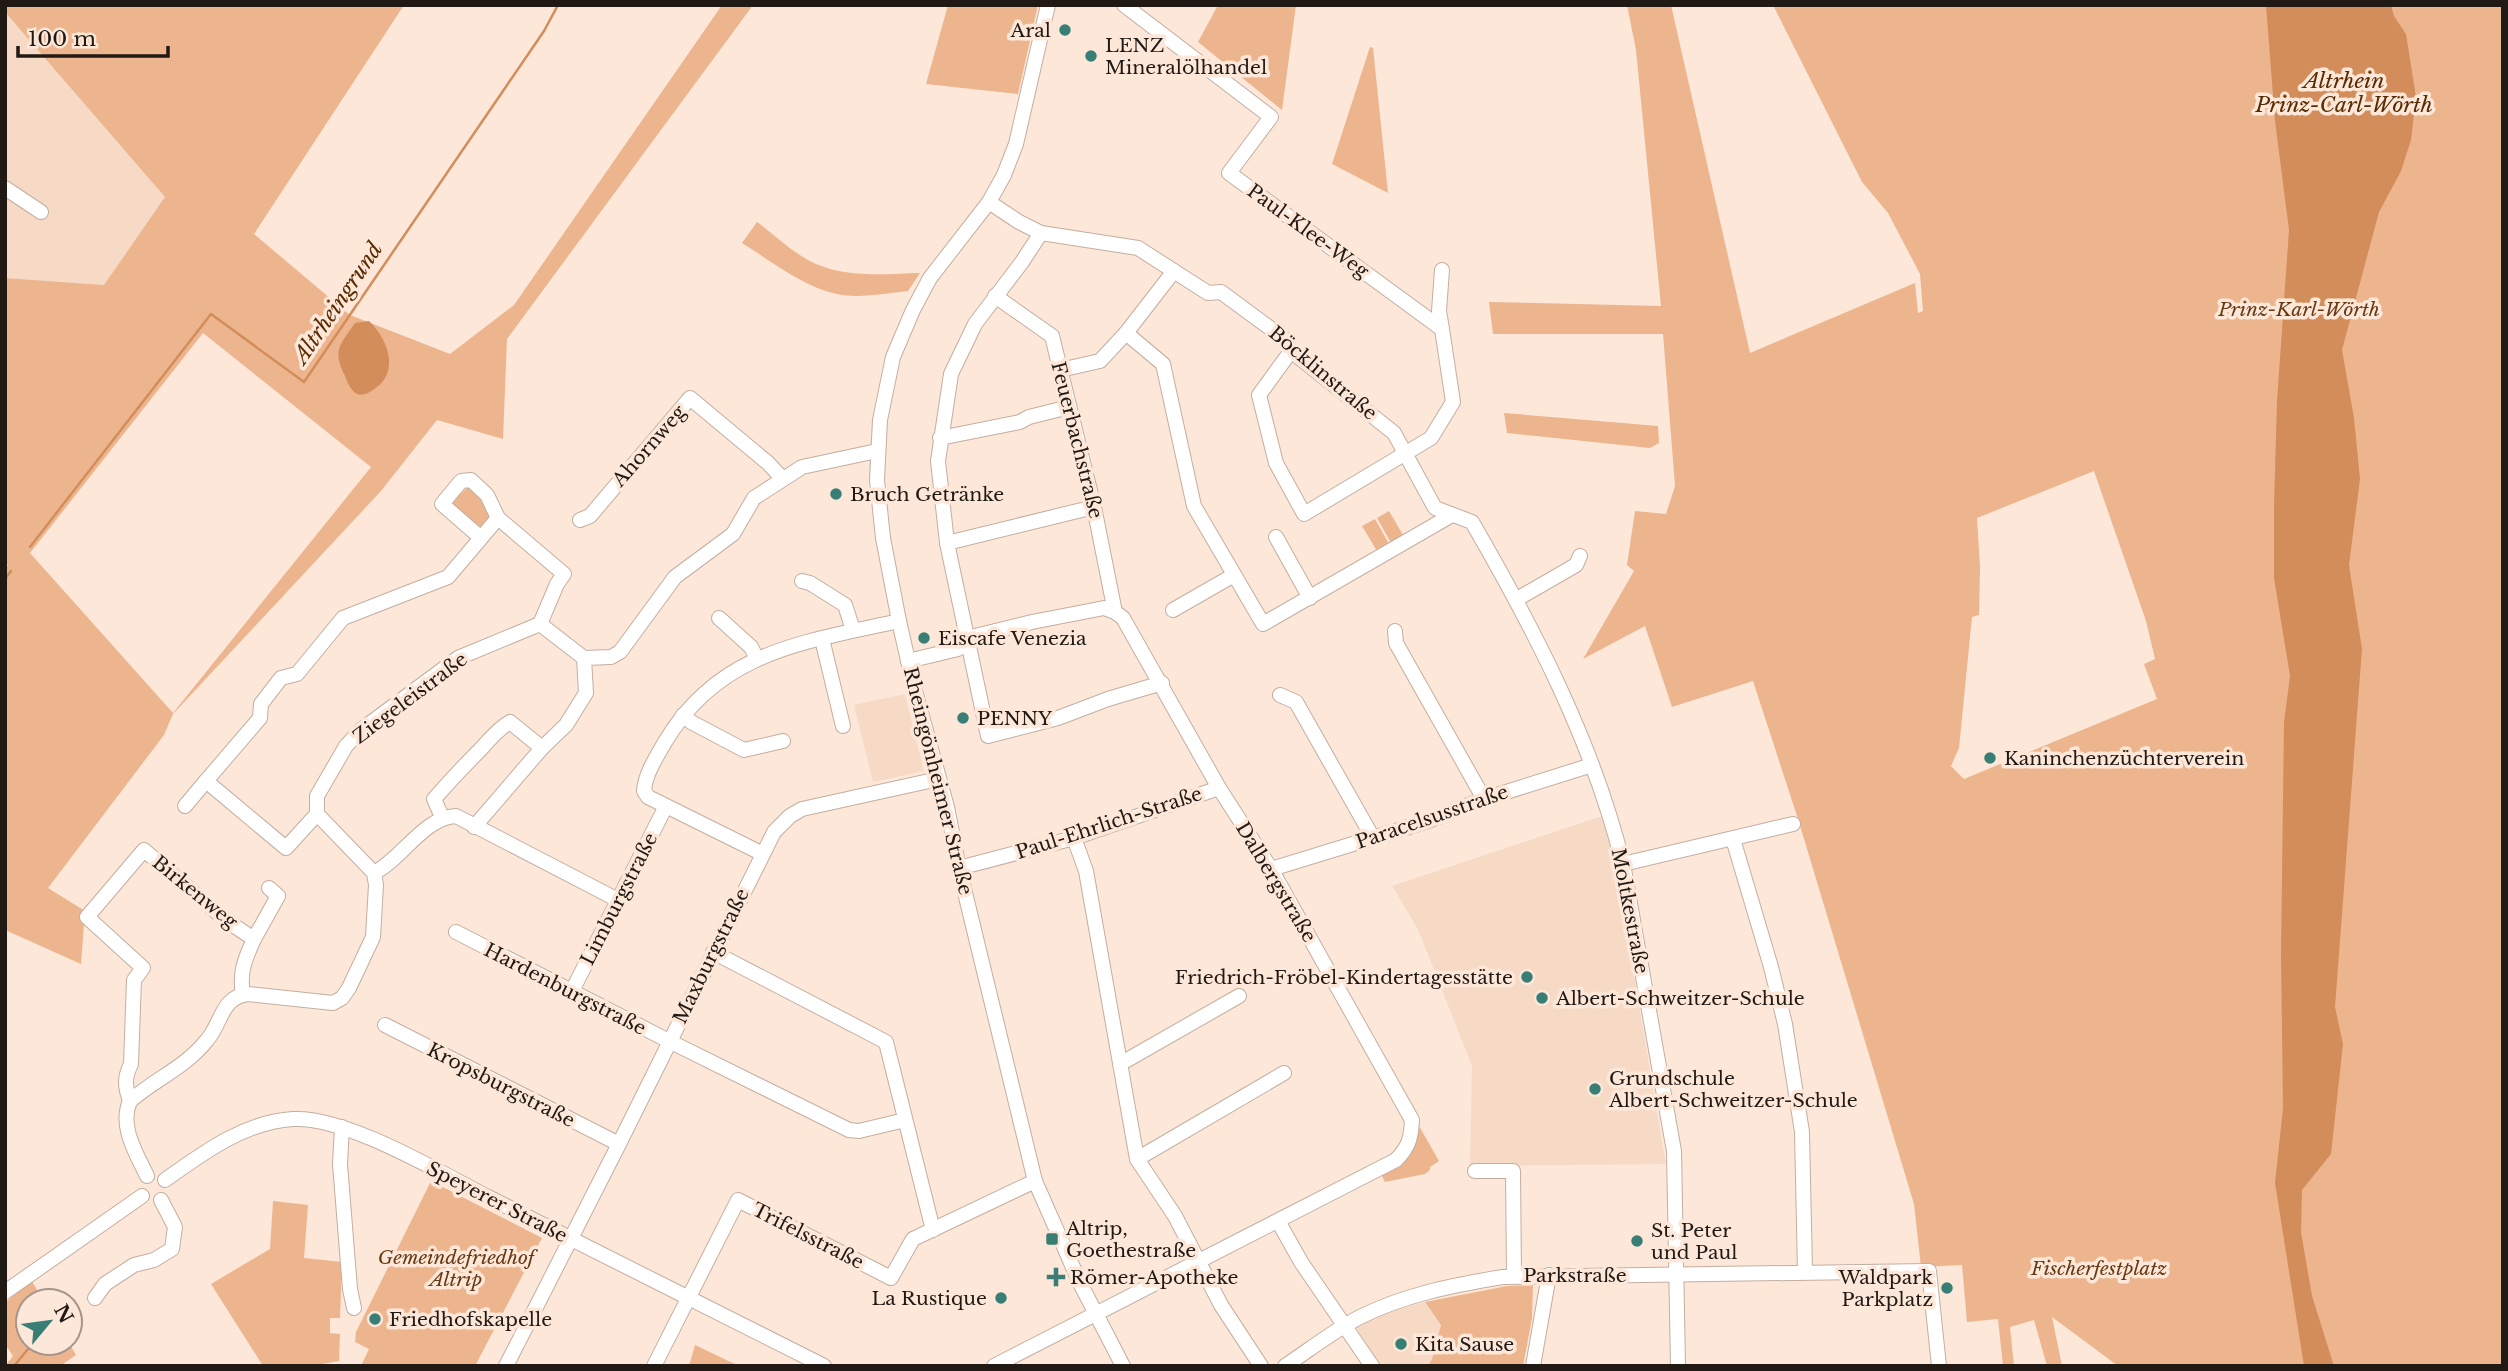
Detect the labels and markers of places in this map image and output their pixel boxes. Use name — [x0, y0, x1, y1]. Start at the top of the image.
place label: Aral — [1010, 19, 1051, 42]
marker: Aral — [1057, 22, 1073, 38]
place label: LENZ Mineralölhandel — [1105, 34, 1267, 79]
marker: LENZ Mineralölhandel — [1083, 48, 1099, 64]
place label: Bruch Getränke — [850, 483, 1004, 506]
marker: Bruch Getränke — [828, 486, 844, 502]
place label: Eiscafe Venezia — [938, 627, 1087, 650]
marker: Eiscafe Venezia — [916, 630, 932, 646]
place label: PENNY — [977, 707, 1052, 730]
marker: PENNY — [955, 710, 971, 726]
place label: Kaninchenzüchterverein — [2004, 747, 2244, 770]
marker: Kaninchenzüchterverein — [1982, 750, 1998, 766]
place label: Friedrich-Fröbel-Kindertagesstätte — [1175, 966, 1513, 989]
marker: Friedrich-Fröbel-Kindertagesstätte — [1519, 969, 1535, 985]
place label: Albert-Schweitzer-Schule — [1555, 987, 1805, 1010]
marker: Albert-Schweitzer-Schule — [1534, 990, 1550, 1006]
place label: Grundschule Albert-Schweitzer-Schule — [1608, 1067, 1858, 1112]
marker: Grundschule Albert-Schweitzer-Schule — [1587, 1081, 1603, 1097]
place label: Altrip, Goethestraße — [1065, 1217, 1196, 1262]
place label: St. Peter und Paul — [1651, 1219, 1737, 1264]
marker: Altrip, Goethestraße — [1044, 1231, 1060, 1247]
marker: St. Peter und Paul — [1629, 1233, 1645, 1249]
place label: Römer-Apotheke — [1070, 1266, 1238, 1289]
place label: Waldpark Parkplatz — [1838, 1266, 1933, 1311]
marker: Römer-Apotheke — [1048, 1269, 1064, 1285]
marker: Waldpark Parkplatz — [1939, 1280, 1955, 1296]
place label: La Rustique — [871, 1287, 987, 1310]
marker: La Rustique — [993, 1290, 1009, 1306]
place label: Friedhofskapelle — [389, 1308, 552, 1331]
marker: Friedhofskapelle — [367, 1311, 383, 1327]
place label: Kita Sause — [1415, 1333, 1514, 1356]
marker: Kita Sause — [1393, 1336, 1409, 1352]

